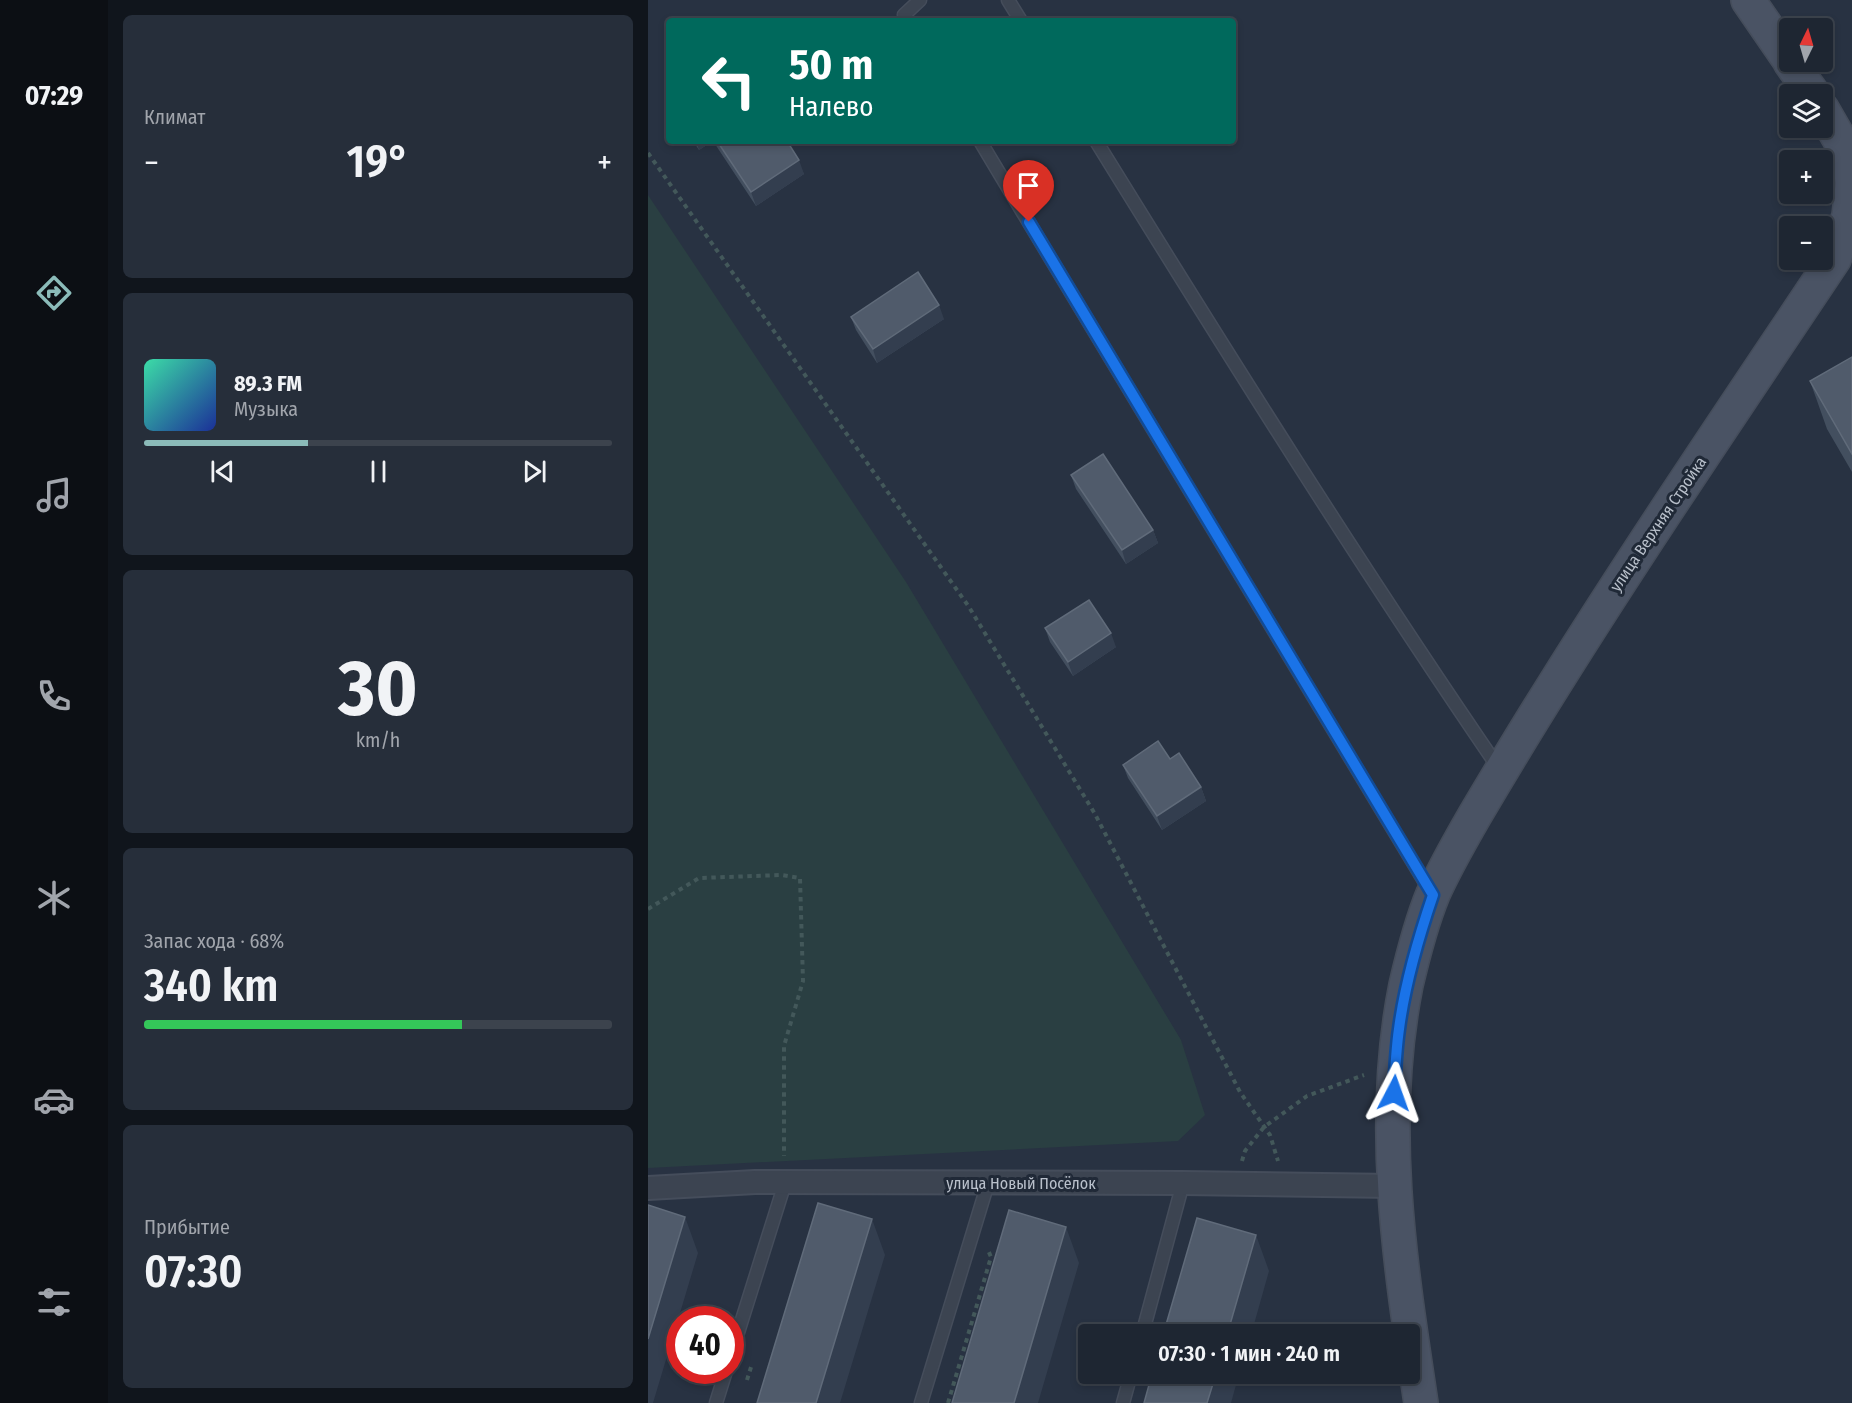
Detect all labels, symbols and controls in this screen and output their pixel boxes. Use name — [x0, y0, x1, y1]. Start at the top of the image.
north arrow — [1779, 18, 1833, 72]
map controls — [1779, 18, 1833, 270]
text: 50 m — [789, 40, 873, 90]
icon: left — [690, 42, 768, 120]
text: 07:29 — [25, 80, 83, 112]
button: layers — [1779, 84, 1833, 138]
text: Налево — [789, 91, 873, 123]
text: Климат — [144, 105, 205, 129]
text: 19° — [347, 135, 409, 189]
text: − — [144, 143, 159, 183]
text: + — [597, 143, 612, 183]
button: + — [1779, 150, 1833, 204]
pin — [1003, 160, 1054, 222]
icon: arrive — [1012, 169, 1045, 202]
button: − — [1779, 216, 1833, 270]
icon: directions — [33, 272, 75, 314]
text: 89.3 FM — [234, 370, 302, 397]
text: Музыка — [234, 397, 298, 421]
street label: улица Верхняя Стройка — [1606, 453, 1710, 595]
icon: previous — [206, 455, 239, 488]
icon: pause — [362, 455, 395, 488]
icon: next — [518, 455, 551, 488]
icon: music — [33, 474, 75, 516]
text: 30 — [338, 642, 418, 736]
icon: phone — [33, 675, 75, 717]
text: km/h — [356, 728, 400, 752]
icon: climate — [33, 877, 75, 919]
text: Запас хода · 68% — [144, 929, 284, 953]
text: 340 km — [144, 959, 279, 1013]
position arrow — [1362, 1061, 1426, 1125]
icon: car — [33, 1079, 75, 1121]
street label: улица Новый Посёлок — [946, 1174, 1096, 1193]
text: Прибытие — [144, 1215, 230, 1239]
text: 07:30 — [144, 1245, 243, 1299]
icon: filters — [33, 1281, 75, 1323]
speed limit sign: 40 — [666, 1306, 744, 1384]
text: 07:30 · 1 мин · 240 m — [1158, 1340, 1340, 1367]

